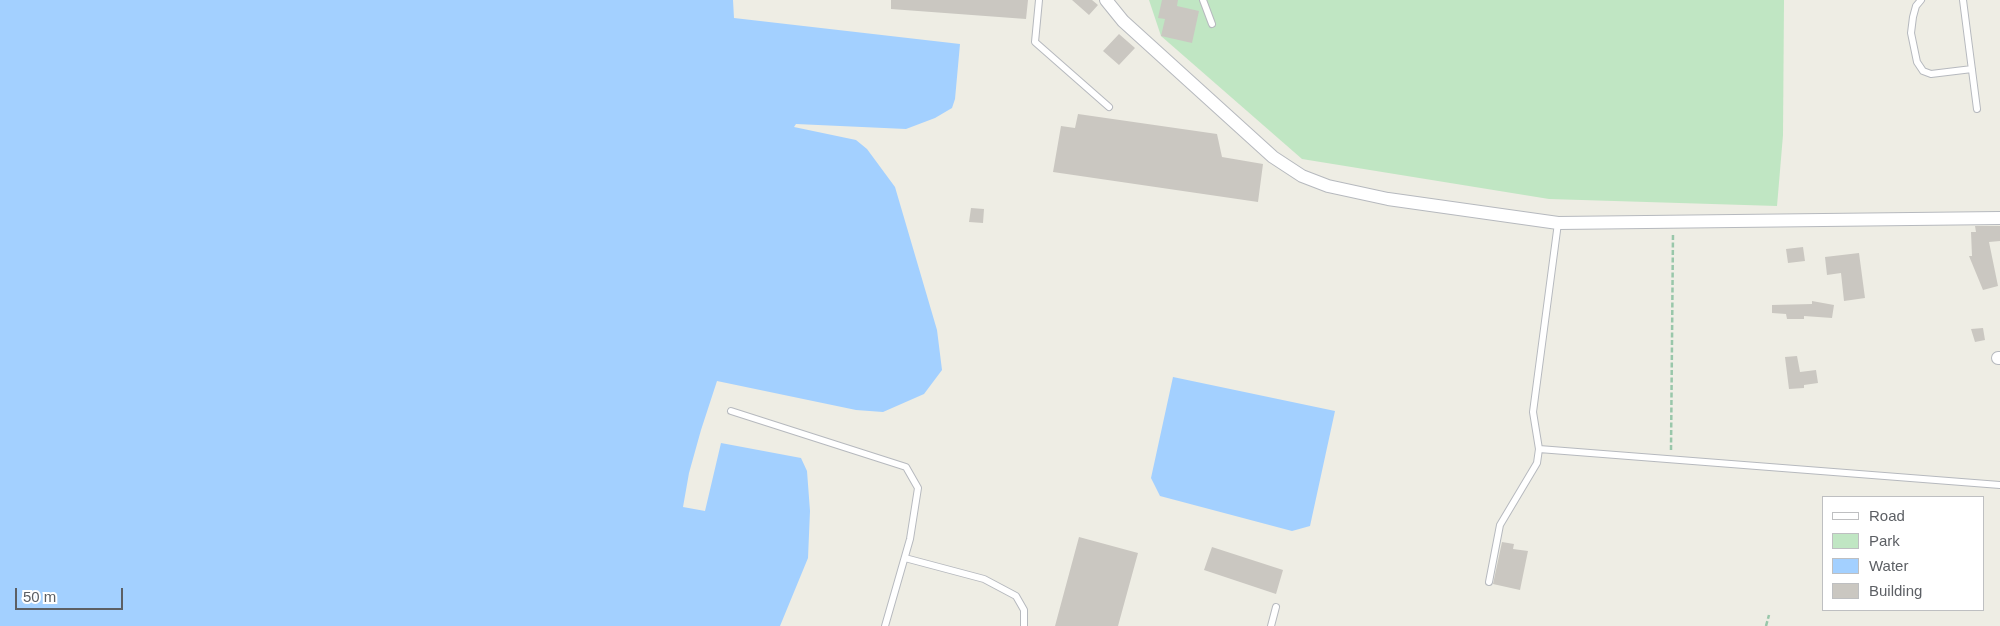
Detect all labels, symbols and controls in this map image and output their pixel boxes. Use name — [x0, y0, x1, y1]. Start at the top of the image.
legend — [1822, 496, 1985, 611]
text: Road — [1869, 507, 1905, 524]
text: Park — [1869, 532, 1900, 549]
text: Water — [1869, 557, 1908, 574]
scale bar — [18, 578, 125, 610]
text: Building — [1869, 582, 1922, 599]
text: 50 m — [23, 588, 56, 605]

